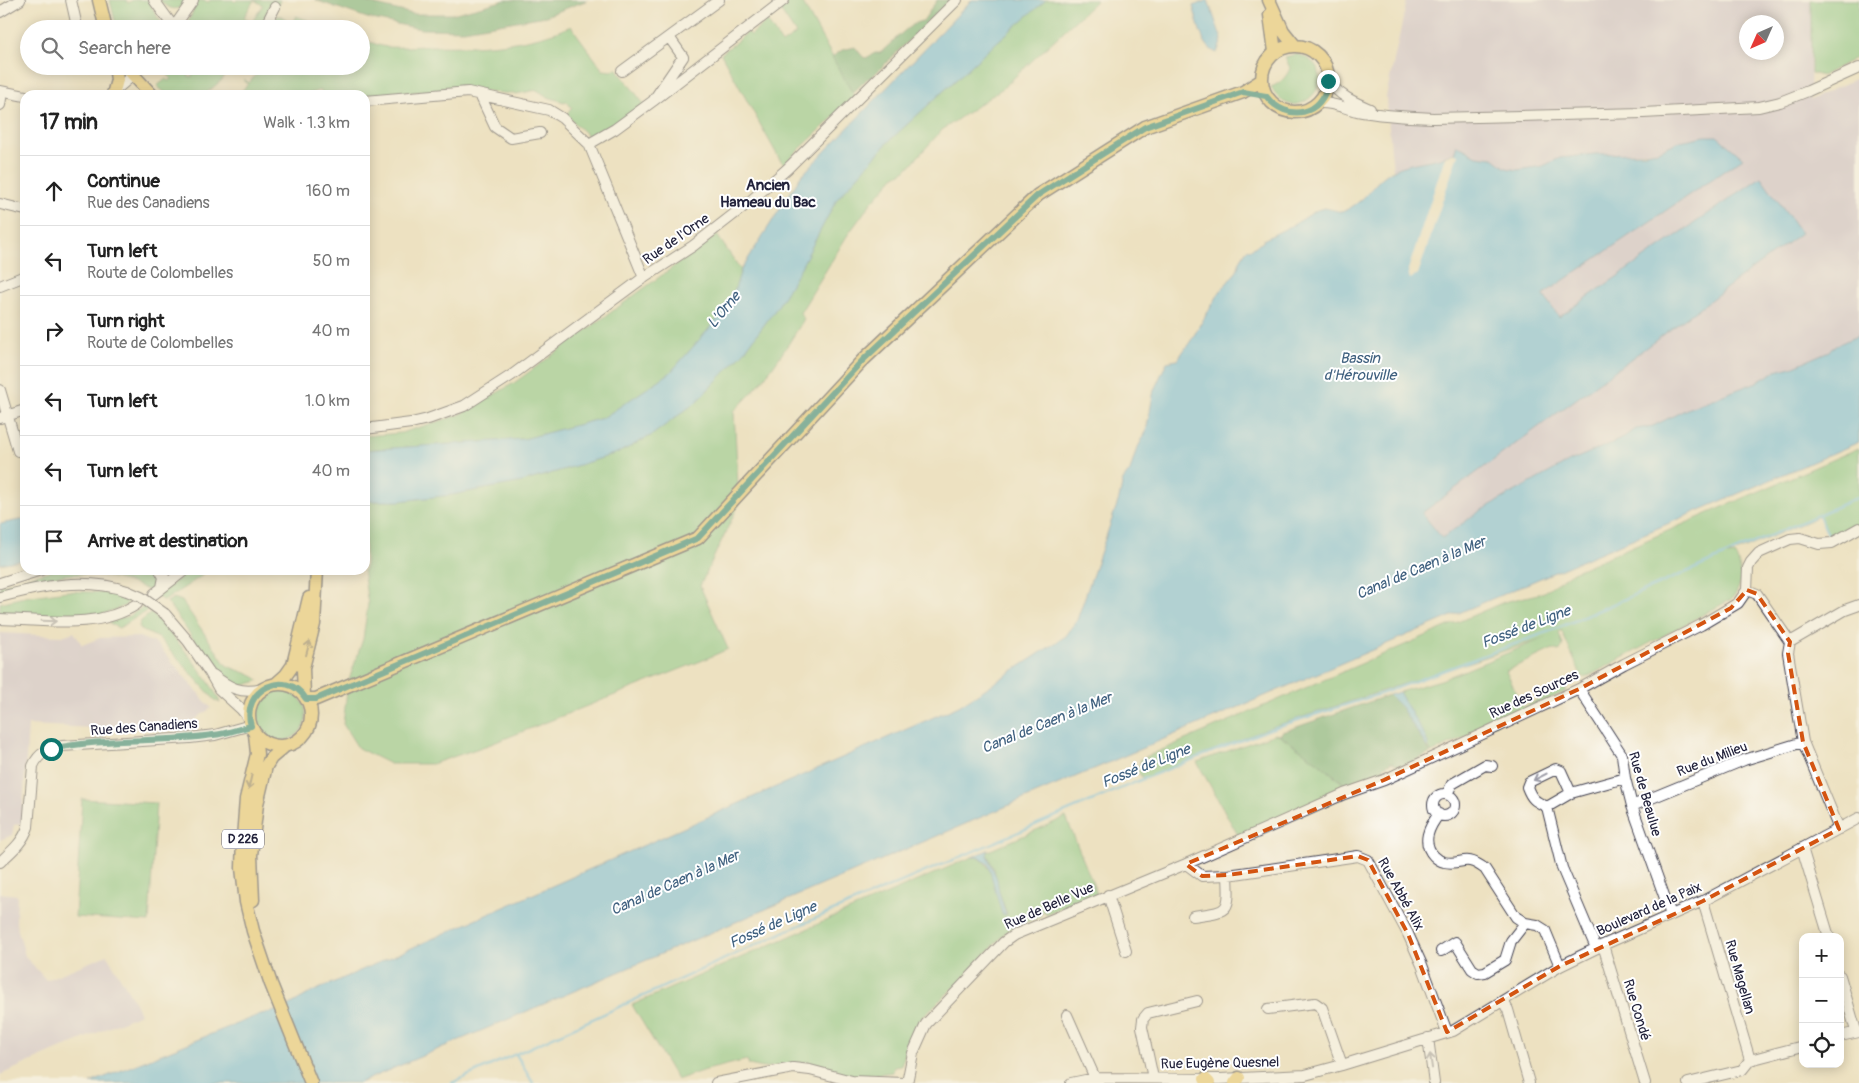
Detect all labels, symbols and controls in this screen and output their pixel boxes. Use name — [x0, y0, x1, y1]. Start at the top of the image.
north arrow — [1739, 15, 1784, 60]
search box — [20, 20, 370, 75]
icon: search — [38, 34, 66, 62]
text: Search here — [78, 36, 171, 60]
route end — [1317, 70, 1340, 93]
text: 17 min — [40, 109, 98, 136]
text: Walk · 1.3 km — [263, 113, 350, 133]
text: Continue — [87, 169, 160, 193]
district label: Ancien Hameau du Bac — [720, 176, 816, 212]
icon: ahead — [40, 177, 68, 205]
text: 160 m — [306, 181, 350, 201]
text: Rue des Canadiens — [87, 193, 210, 213]
street label: Rue de l'Orne — [640, 210, 712, 268]
text: Turn left — [87, 239, 157, 263]
icon: left — [40, 247, 68, 275]
text: 50 m — [313, 251, 350, 271]
text: Route de Colombelles — [87, 263, 233, 283]
water label: L'Orne — [703, 287, 746, 332]
text: Turn right — [87, 309, 165, 333]
icon: right — [40, 317, 68, 345]
text: 40 m — [312, 321, 350, 341]
text: Route de Colombelles — [87, 333, 233, 353]
water label: Bassin d'Hérouville — [1324, 349, 1398, 385]
icon: left — [40, 387, 68, 415]
text: Turn left — [87, 389, 157, 413]
text: 1.0 km — [305, 391, 350, 411]
icon: left — [40, 457, 68, 485]
text: Turn left — [87, 459, 157, 483]
text: 40 m — [312, 461, 350, 481]
icon: arrive — [40, 527, 68, 555]
text: Arrive at destination — [87, 529, 248, 553]
water label: Canal de Caen à la Mer — [1353, 532, 1490, 604]
water label: Fossé de Ligne — [1479, 601, 1575, 653]
one-way arrow — [40, 616, 56, 625]
one-way arrow — [304, 640, 314, 656]
street label: Rue des Sources — [1487, 666, 1582, 722]
water label: Canal de Caen à la Mer — [979, 688, 1116, 758]
street label: Rue des Canadiens — [90, 715, 199, 739]
route start — [40, 738, 63, 761]
street label: Rue du Milieu — [1674, 738, 1750, 780]
water label: Fossé de Ligne — [1099, 739, 1194, 792]
street label: Rue de Beaulue — [1625, 750, 1665, 838]
one-way arrow — [245, 773, 254, 789]
one-way arrow — [1533, 773, 1548, 782]
road number: D 226 — [222, 830, 264, 849]
water label: Canal de Caen à la Mer — [608, 845, 744, 920]
street label: Rue Abbé Alix — [1374, 855, 1428, 933]
street label: Boulevard de la Paix — [1594, 878, 1704, 940]
street label: Rue de Belle Vue — [1002, 879, 1096, 933]
water label: Fossé de Ligne — [726, 897, 821, 953]
map controls — [1799, 933, 1844, 1068]
button: + — [1799, 933, 1844, 978]
street label: Rue Magellan — [1721, 938, 1759, 1016]
street label: Rue Condé — [1620, 977, 1654, 1043]
button: − — [1799, 978, 1844, 1023]
button: locate — [1799, 1023, 1844, 1068]
street label: Rue Eugène Quesnel — [1161, 1053, 1279, 1073]
one-way arrow — [1426, 1053, 1436, 1069]

